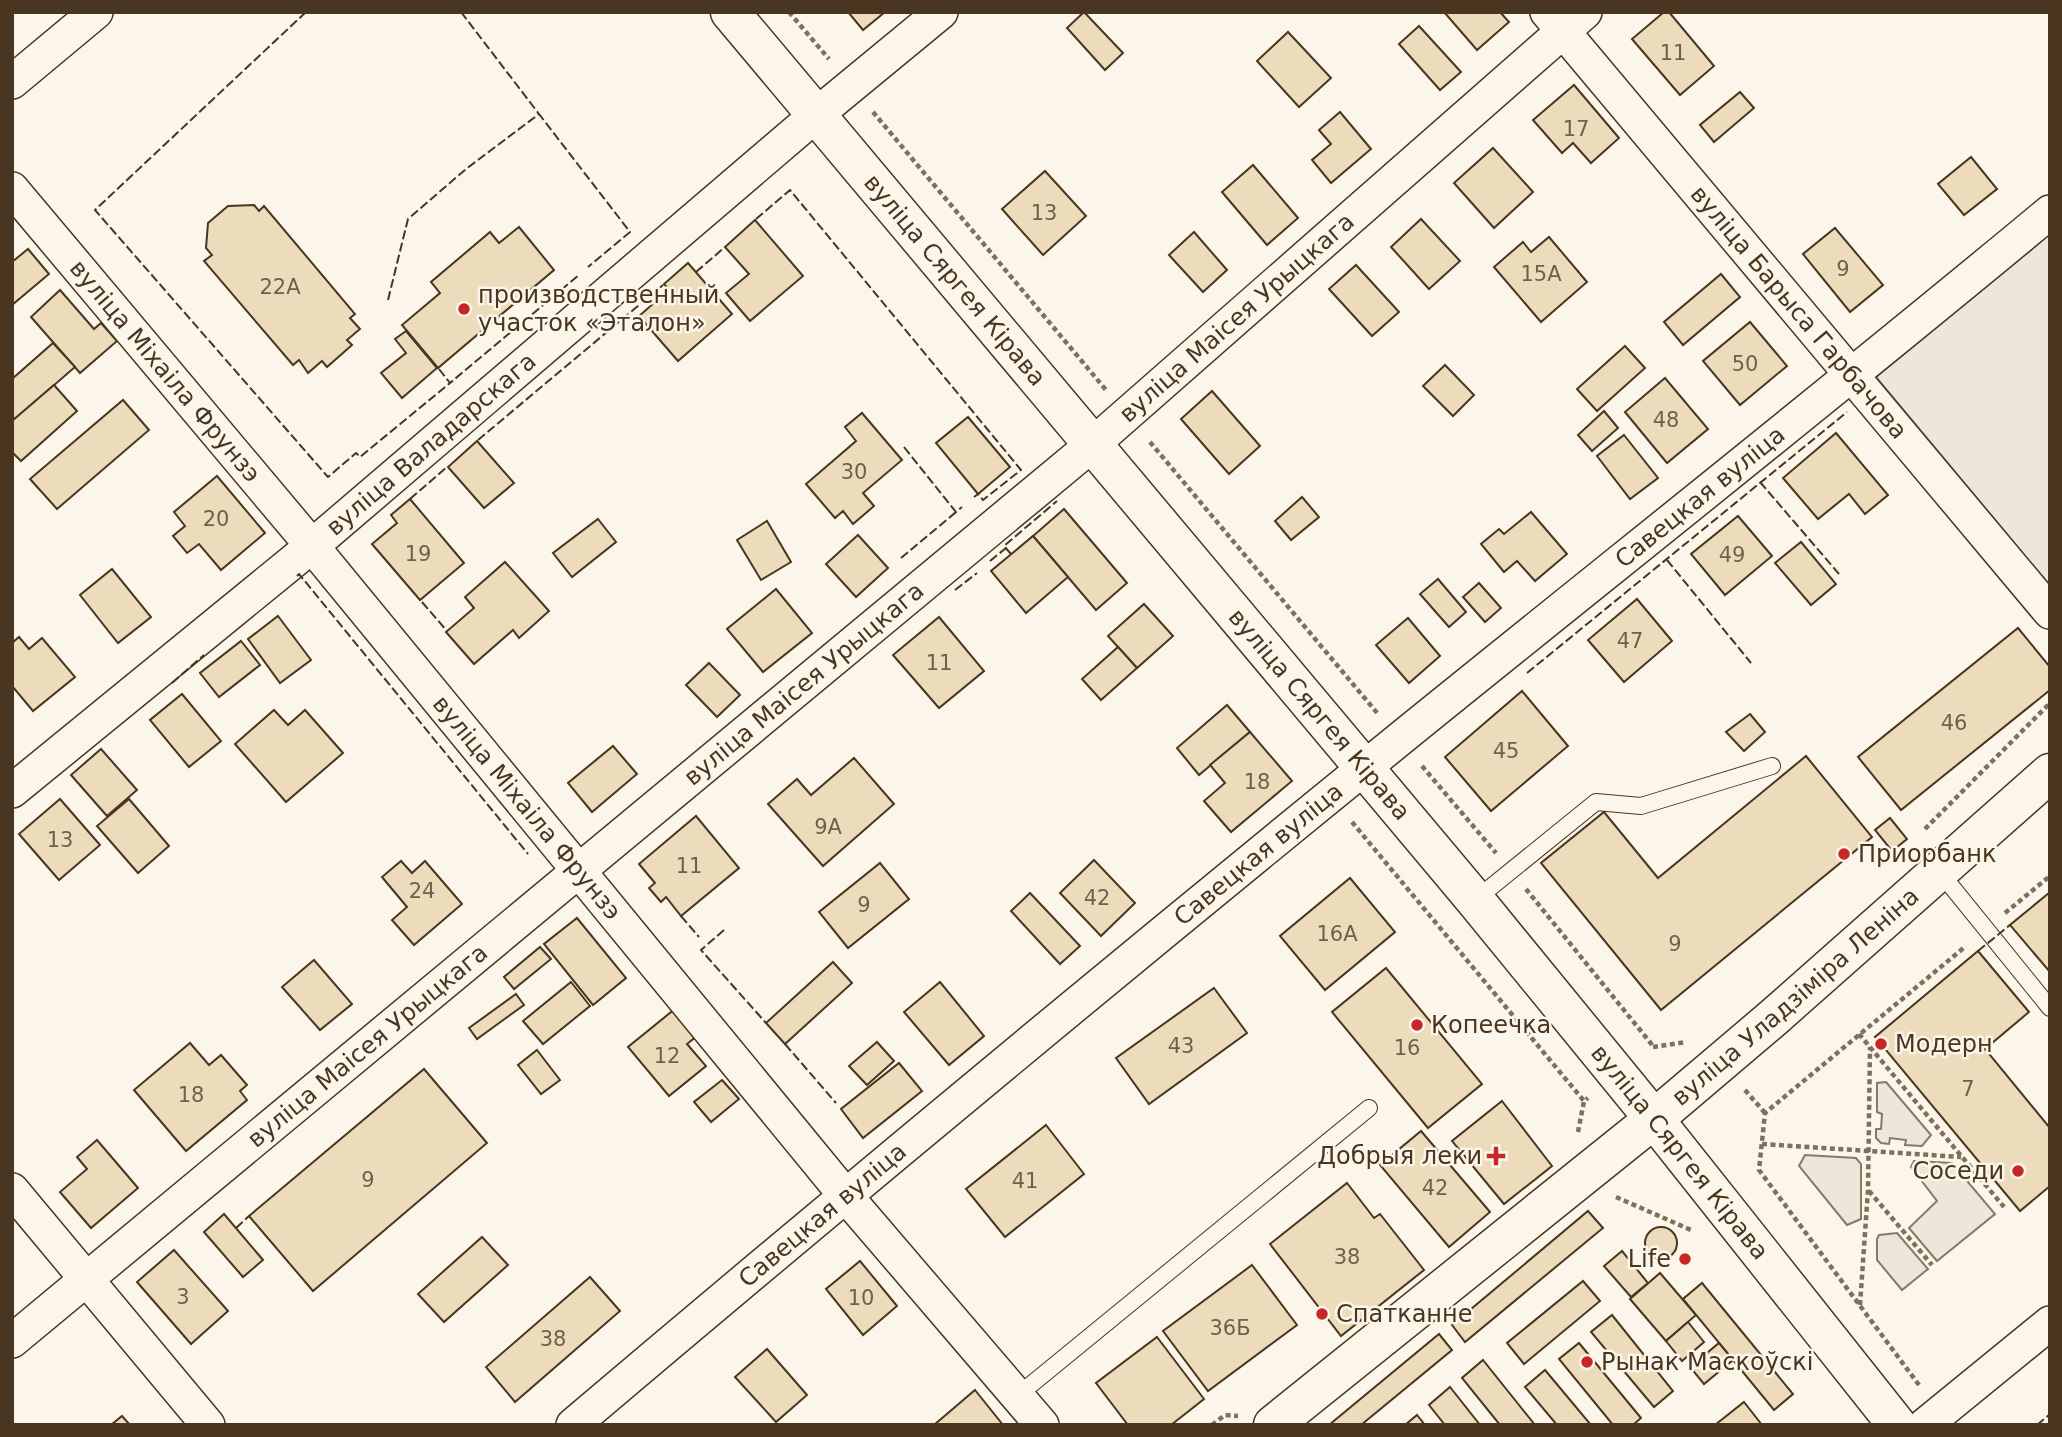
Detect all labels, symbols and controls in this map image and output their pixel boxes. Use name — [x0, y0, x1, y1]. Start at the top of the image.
house number: 11 — [1660, 41, 1686, 65]
house number: 17 — [1563, 117, 1589, 141]
street label: вуліца Сяргея Кірава — [858, 169, 1052, 392]
street label: вуліца Барыса Гарбачова — [1685, 180, 1913, 445]
house number: 13 — [1031, 201, 1057, 225]
street label: вуліца Маісея Урыцкага — [1114, 207, 1360, 428]
street label: вуліца Міхаіла Фрунзэ — [64, 254, 266, 488]
house number: 9 — [1836, 257, 1850, 281]
house number: 15А — [1520, 262, 1562, 286]
house number: 22А — [259, 275, 301, 299]
place label: производственный участок «Эталон» — [478, 281, 719, 337]
marker: производственный участок «Эталон» — [456, 301, 472, 317]
street label: вуліца Валадарскага — [321, 347, 541, 541]
house number: 50 — [1732, 352, 1758, 376]
house number: 48 — [1653, 408, 1679, 432]
street label: Савецкая вуліца — [1610, 421, 1791, 574]
house number: 30 — [841, 460, 867, 484]
house number: 20 — [203, 507, 229, 531]
house number: 19 — [405, 542, 431, 566]
house number: 49 — [1719, 543, 1745, 567]
street label: вуліца Маісея Урыцкага — [678, 576, 929, 791]
street label: вуліца Сяргея Кірава — [1223, 603, 1416, 826]
house number: 47 — [1617, 629, 1643, 653]
house number: 11 — [926, 651, 952, 675]
street label: вуліца Міхаіла Фрунзэ — [427, 690, 627, 925]
house number: 46 — [1941, 711, 1967, 735]
house number: 45 — [1493, 739, 1519, 763]
house number: 18 — [1244, 770, 1270, 794]
street label: Савецкая вуліца — [1169, 777, 1348, 932]
house number: 9А — [814, 815, 842, 839]
house number: 13 — [47, 828, 73, 852]
place label: Приорбанк — [1858, 840, 1997, 868]
marker: Приорбанк — [1836, 846, 1852, 862]
house number: 11 — [676, 854, 702, 878]
house number: 24 — [409, 879, 435, 903]
street label: вуліца Уладзіміра Леніна — [1666, 882, 1924, 1111]
house number: 42 — [1084, 886, 1110, 910]
house number: 9 — [857, 893, 871, 917]
house number: 16А — [1316, 922, 1358, 946]
house number: 9 — [1668, 932, 1682, 956]
street label: вуліца Маісея Урыцкага — [242, 938, 493, 1153]
place label: Копеечка — [1431, 1011, 1551, 1039]
marker: Копеечка — [1409, 1017, 1425, 1033]
place label: Модерн — [1895, 1030, 1993, 1058]
house number: 43 — [1168, 1034, 1194, 1058]
house number: 16 — [1394, 1036, 1420, 1060]
marker: Модерн — [1873, 1036, 1889, 1052]
street label: вуліца Сяргея Кірава — [1585, 1039, 1774, 1265]
house number: 12 — [654, 1044, 680, 1068]
house number: 7 — [1961, 1077, 1975, 1101]
house number: 18 — [178, 1083, 204, 1107]
street label: Савецкая вуліца — [733, 1137, 912, 1293]
place label: Добрыя леки — [1317, 1142, 1482, 1170]
marker: Добрыя леки — [1488, 1148, 1504, 1164]
place label: Соседи — [1912, 1157, 2004, 1185]
marker: Соседи — [2010, 1163, 2026, 1179]
house number: 9 — [361, 1168, 375, 1192]
house number: 41 — [1012, 1169, 1038, 1193]
house number: 42 — [1422, 1176, 1448, 1200]
house number: 38 — [1334, 1245, 1360, 1269]
place label: Life — [1628, 1245, 1671, 1273]
marker: Life — [1677, 1251, 1693, 1267]
house number: 3 — [176, 1285, 190, 1309]
house number: 10 — [848, 1286, 874, 1310]
place label: Спатканне — [1336, 1300, 1473, 1328]
marker: Спатканне — [1314, 1306, 1330, 1322]
house number: 36Б — [1209, 1316, 1251, 1340]
house number: 38 — [540, 1327, 566, 1351]
place label: Рынак Маскоўскі — [1601, 1348, 1813, 1376]
marker: Рынак Маскоўскі — [1579, 1354, 1595, 1370]

